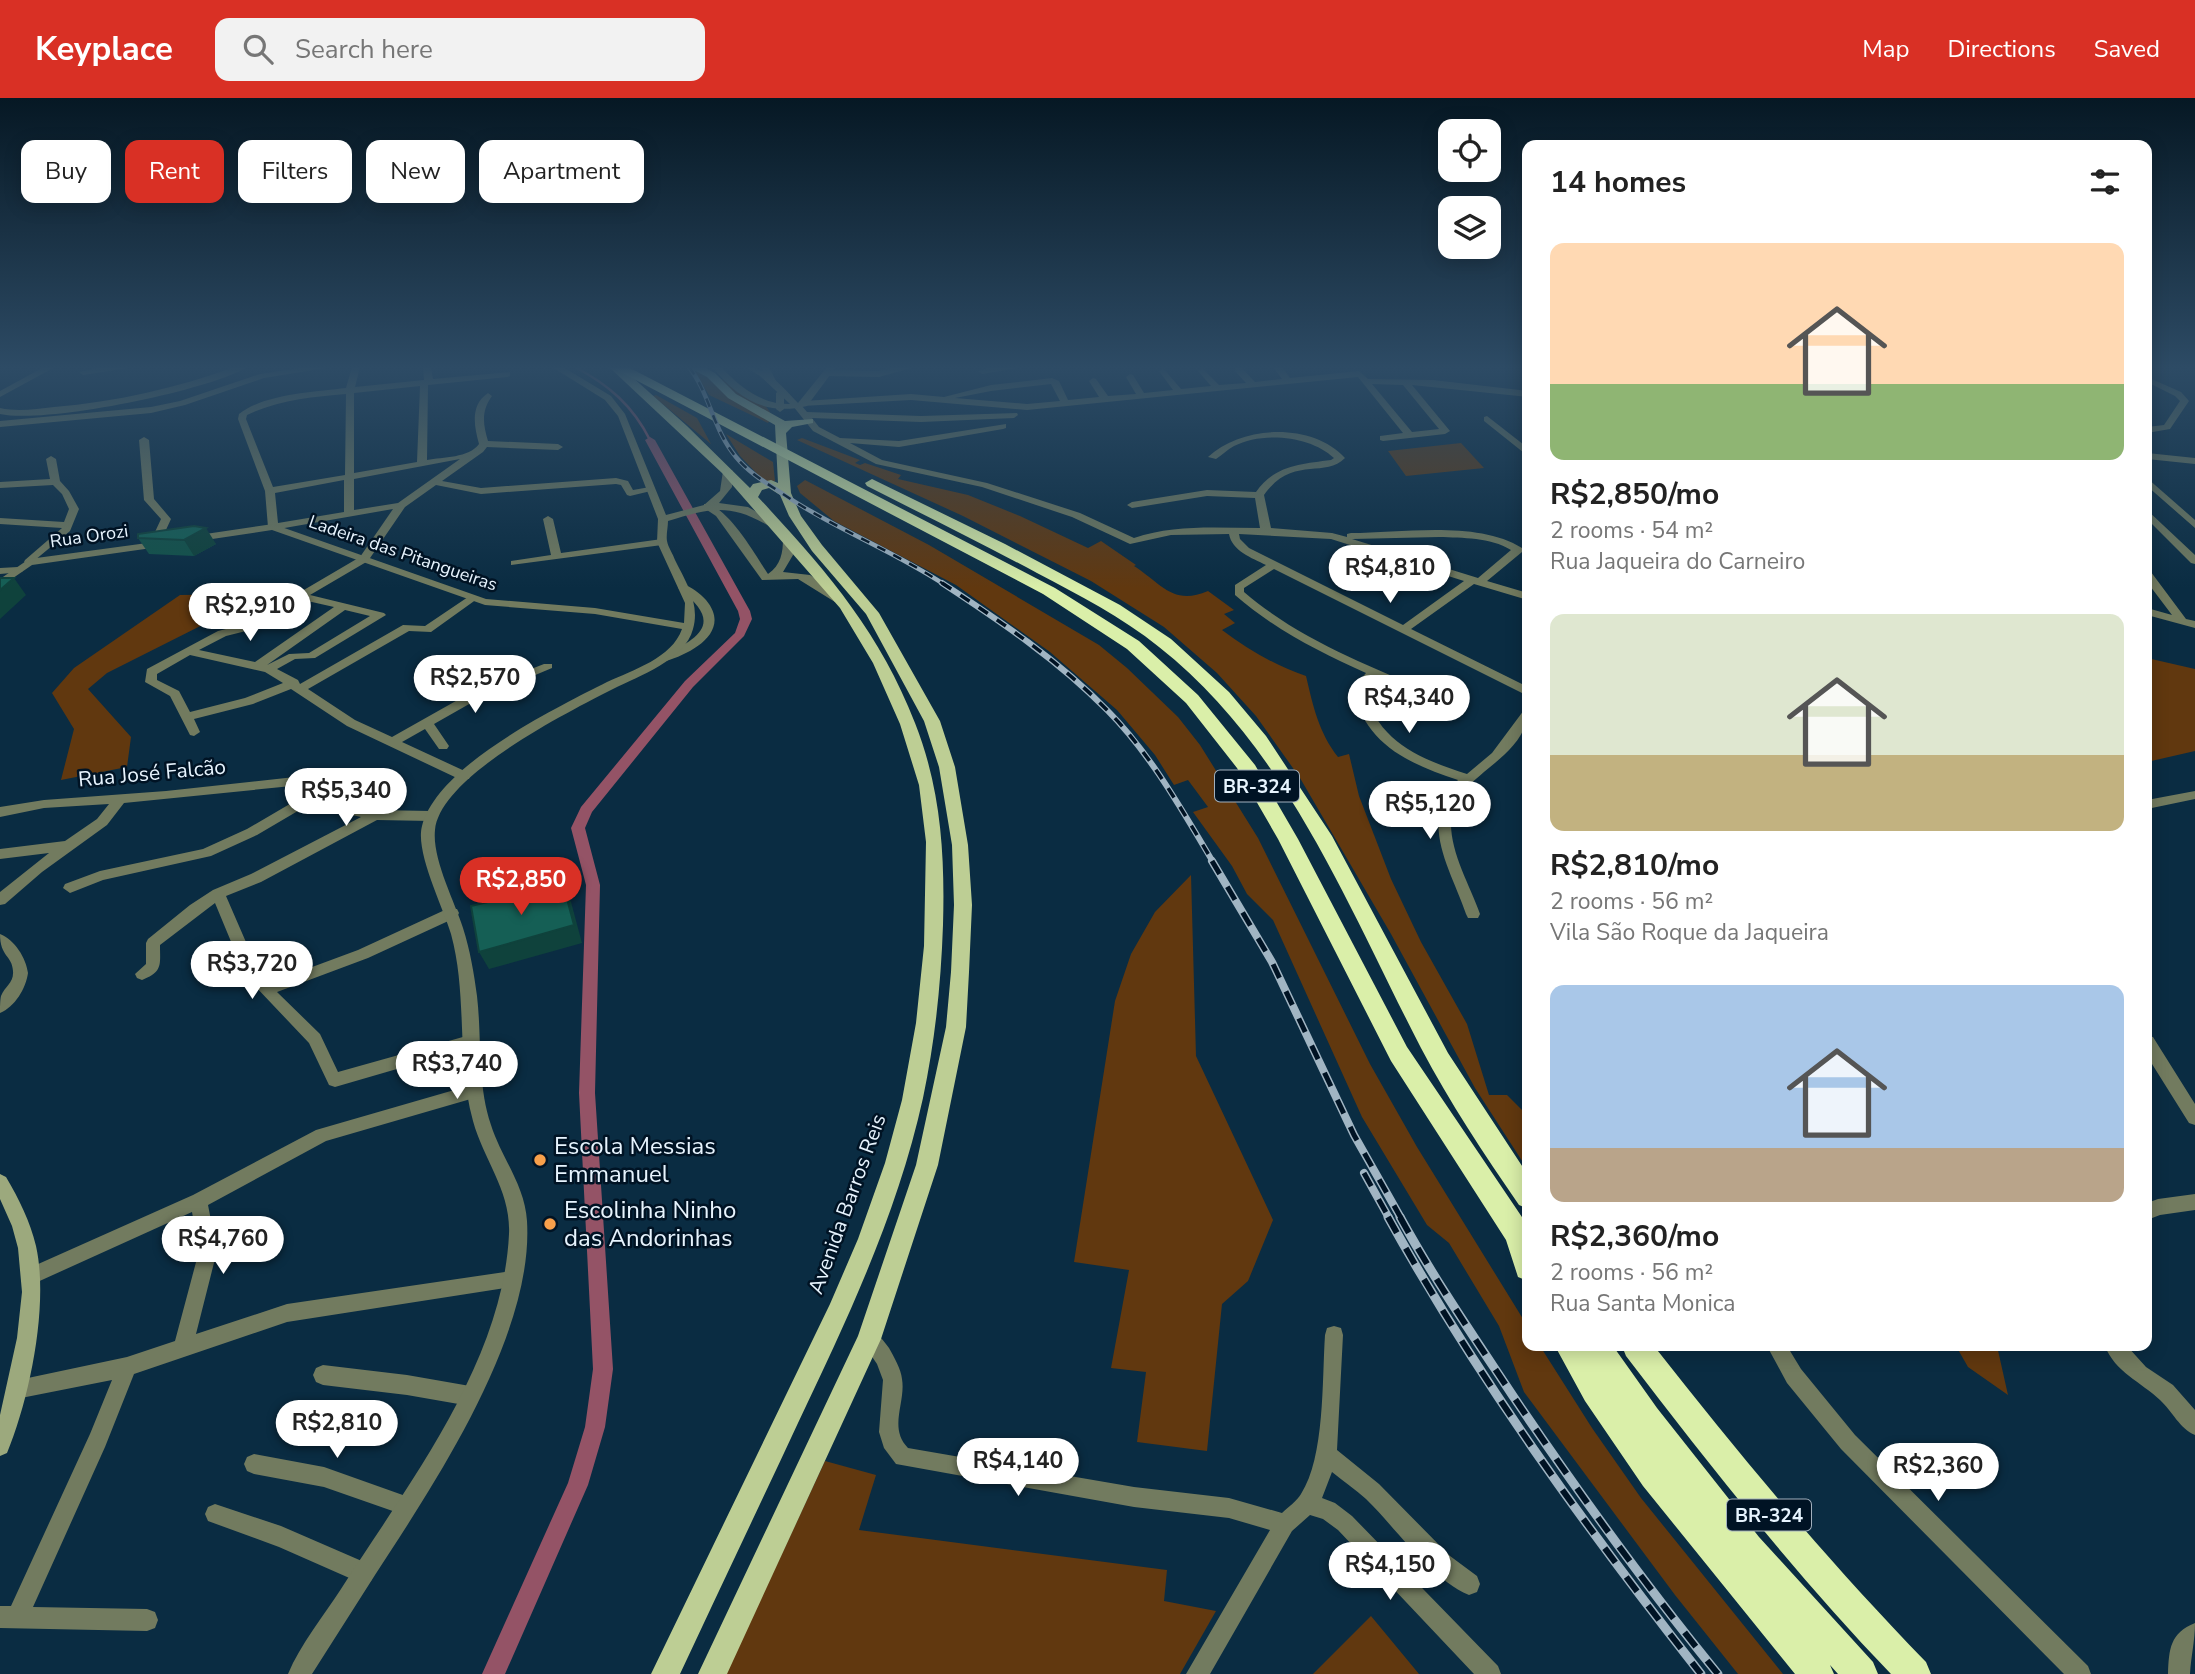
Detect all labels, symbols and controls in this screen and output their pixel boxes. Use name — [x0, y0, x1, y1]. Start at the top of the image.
search box — [215, 18, 705, 81]
text: Keyplace — [35, 27, 173, 72]
icon: search — [239, 30, 277, 68]
text: Search here — [295, 32, 433, 67]
text: Map — [1862, 33, 1909, 65]
text: Directions — [1947, 33, 2056, 65]
text: Saved — [2094, 33, 2160, 65]
map controls — [1438, 119, 1501, 259]
button: locate — [1438, 119, 1501, 182]
chip: Buy — [21, 140, 111, 203]
chip: Rent — [125, 140, 224, 203]
chip: Filters — [238, 140, 352, 203]
chip: New — [366, 140, 465, 203]
chip: Apartment — [479, 140, 644, 203]
text: 14 homes — [1550, 162, 1686, 203]
icon: filters — [2086, 163, 2124, 201]
button: layers — [1438, 196, 1501, 259]
icon: home — [1774, 288, 1900, 414]
text: R$2,850/mo — [1550, 474, 1719, 515]
street label: Ladeira das Pitangueiras — [305, 509, 501, 597]
text: 2 rooms · 54 m² — [1550, 515, 1713, 546]
street label: Rua Orozi — [48, 519, 130, 553]
pin: R$4,810 — [1325, 546, 1455, 605]
text: Rua Jaqueira do Carneiro — [1550, 546, 1805, 577]
text: R$4,810 — [1345, 552, 1435, 583]
pin: R$2,910 — [185, 584, 315, 643]
text: R$2,910 — [205, 590, 295, 621]
pin: R$2,570 — [410, 656, 540, 715]
icon: home — [1774, 659, 1900, 785]
text: R$2,570 — [430, 662, 520, 693]
pin: R$4,340 — [1344, 676, 1474, 735]
text: R$4,340 — [1364, 682, 1454, 713]
street label: Rua José Falcão — [77, 753, 227, 793]
pin: R$5,340 — [281, 768, 411, 828]
road number: BR-324 — [1215, 771, 1299, 802]
text: R$5,340 — [301, 775, 391, 806]
pin: R$5,120 — [1365, 782, 1495, 841]
text: R$5,120 — [1385, 788, 1475, 819]
text: R$2,810/mo — [1550, 845, 1719, 886]
pin: R$2,850 — [456, 858, 586, 917]
text: R$2,850 — [476, 864, 566, 895]
text: 2 rooms · 56 m² — [1550, 886, 1713, 917]
text: Vila São Roque da Jaqueira — [1550, 917, 1829, 948]
pin: R$3,720 — [187, 942, 317, 1001]
text: R$3,720 — [207, 948, 297, 979]
icon: home — [1774, 1030, 1900, 1156]
pin: R$3,740 — [392, 1042, 522, 1101]
text: R$3,740 — [412, 1048, 502, 1079]
street label: Avenida Barros Reis — [801, 1110, 893, 1298]
place label: Escola Messias Emmanuel — [554, 1130, 716, 1190]
marker: Escola Messias Emmanuel — [532, 1152, 548, 1168]
place label: Escolinha Ninho das Andorinhas — [564, 1194, 736, 1254]
pin: R$4,760 — [158, 1216, 288, 1276]
marker: Escolinha Ninho das Andorinhas — [542, 1216, 558, 1232]
text: R$2,360/mo — [1550, 1216, 1719, 1257]
text: R$4,760 — [178, 1223, 268, 1254]
text: 2 rooms · 56 m² — [1550, 1257, 1713, 1288]
text: Rua Santa Monica — [1550, 1288, 1736, 1319]
pin: R$2,810 — [272, 1400, 402, 1460]
text: R$2,810 — [292, 1407, 382, 1438]
pin: R$4,140 — [953, 1438, 1083, 1498]
pin: R$2,360 — [1873, 1444, 2003, 1503]
text: R$4,140 — [973, 1445, 1063, 1476]
text: R$2,360 — [1893, 1450, 1983, 1481]
road number: BR-324 — [1727, 1499, 1811, 1530]
pin: R$4,150 — [1325, 1542, 1455, 1602]
text: R$4,150 — [1345, 1549, 1435, 1580]

